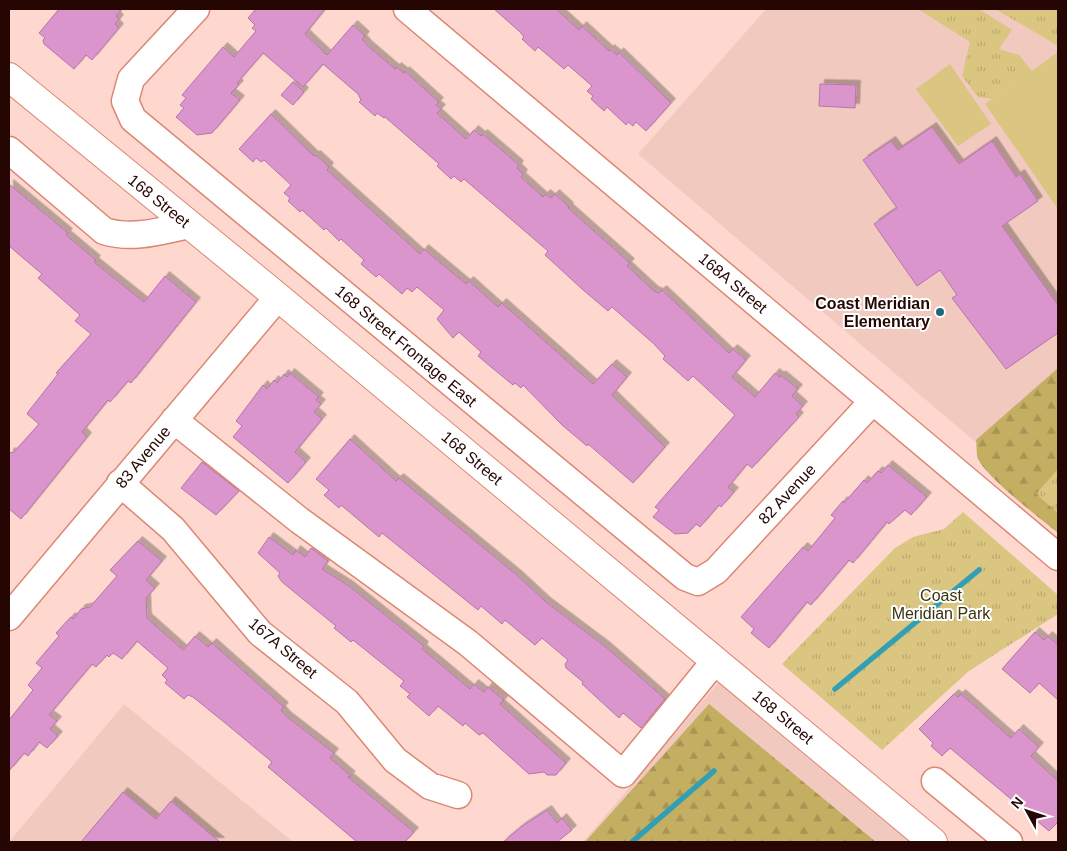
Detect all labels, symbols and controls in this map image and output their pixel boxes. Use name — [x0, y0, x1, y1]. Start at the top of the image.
street label: 168 Street — [125, 171, 193, 231]
street label: 168A Street — [696, 250, 771, 317]
street label: 168 Street Frontage East — [332, 282, 480, 410]
place label: Coast Meridian Elementary — [815, 295, 930, 330]
marker: Coast Meridian Elementary — [934, 306, 946, 318]
street label: 83 Avenue — [112, 423, 174, 491]
street label: 168 Street — [438, 428, 506, 489]
street label: 82 Avenue — [755, 461, 819, 527]
park label: Coast Meridian Park — [892, 587, 991, 622]
street label: 167A Street — [246, 615, 321, 682]
street label: 168 Street — [749, 687, 817, 748]
north arrow — [1002, 786, 1052, 836]
text: N — [1008, 794, 1026, 812]

